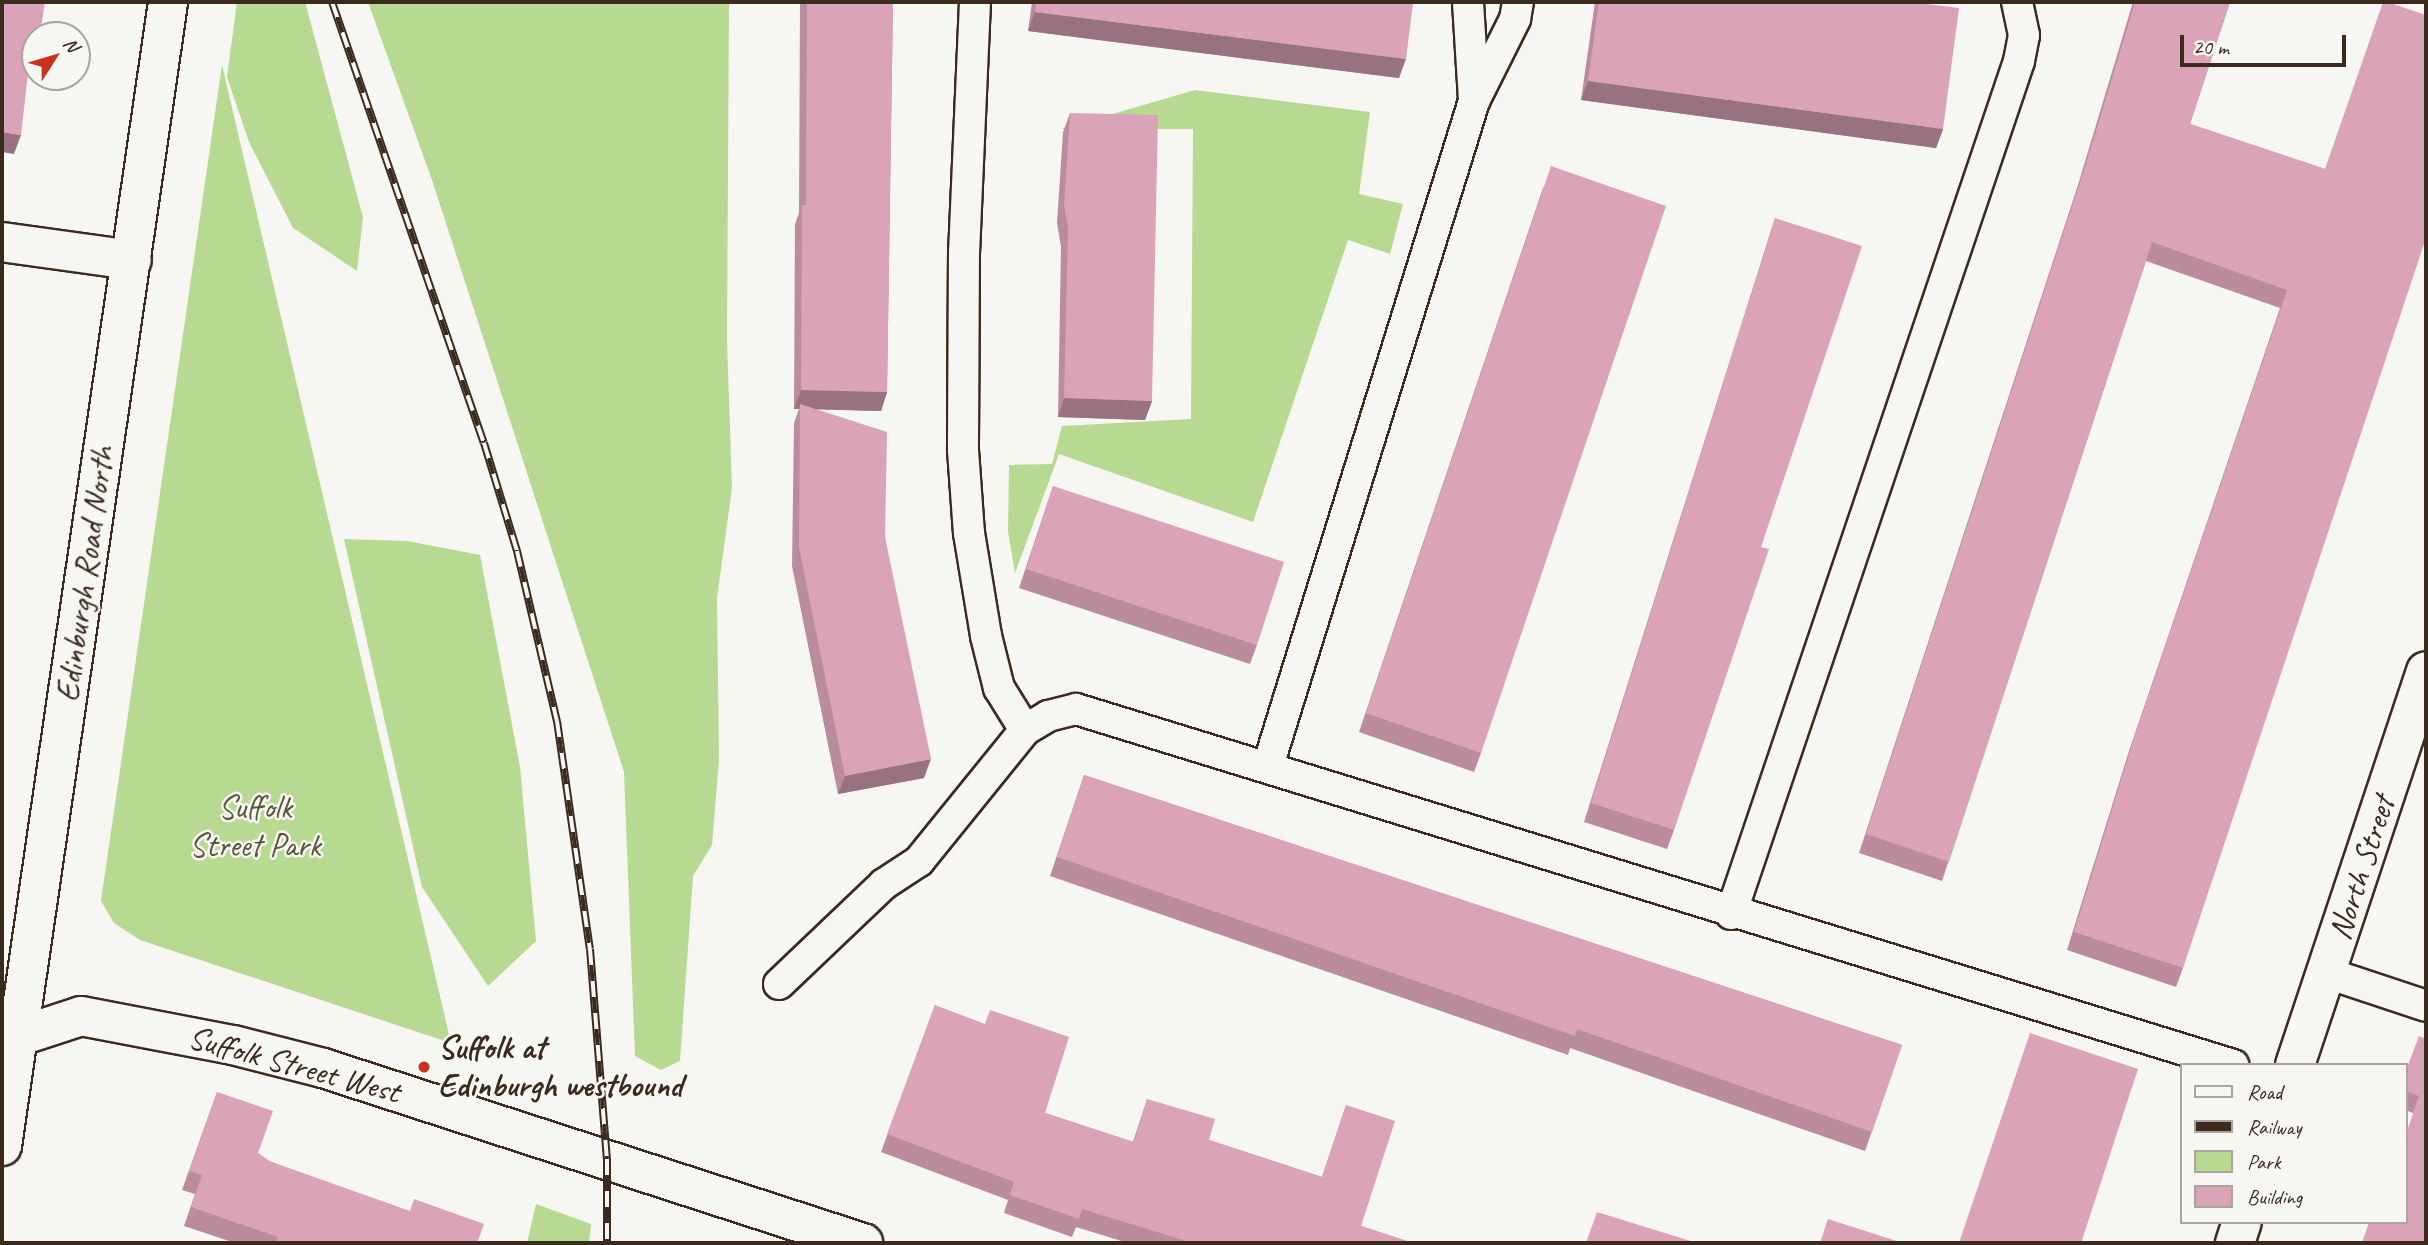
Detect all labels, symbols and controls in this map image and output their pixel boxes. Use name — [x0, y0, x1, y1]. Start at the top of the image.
north arrow — [21, 21, 91, 91]
scale bar — [2183, 21, 2349, 65]
text: N — [58, 33, 84, 56]
text: 20 m — [2193, 34, 2229, 60]
street label: Edinburgh Road North — [49, 444, 123, 704]
park label: Suffolk Street Park — [189, 788, 321, 866]
street label: North Street — [2320, 791, 2404, 945]
street label: Suffolk Street West — [183, 1018, 405, 1112]
place label: Suffolk at Edinburgh westbound — [438, 1028, 682, 1106]
marker: Suffolk at Edinburgh westbound — [416, 1059, 432, 1075]
legend — [2180, 1063, 2407, 1224]
text: Road — [2247, 1079, 2282, 1105]
text: Railway — [2247, 1114, 2301, 1140]
text: Park — [2247, 1149, 2280, 1175]
text: Building — [2247, 1184, 2302, 1210]

